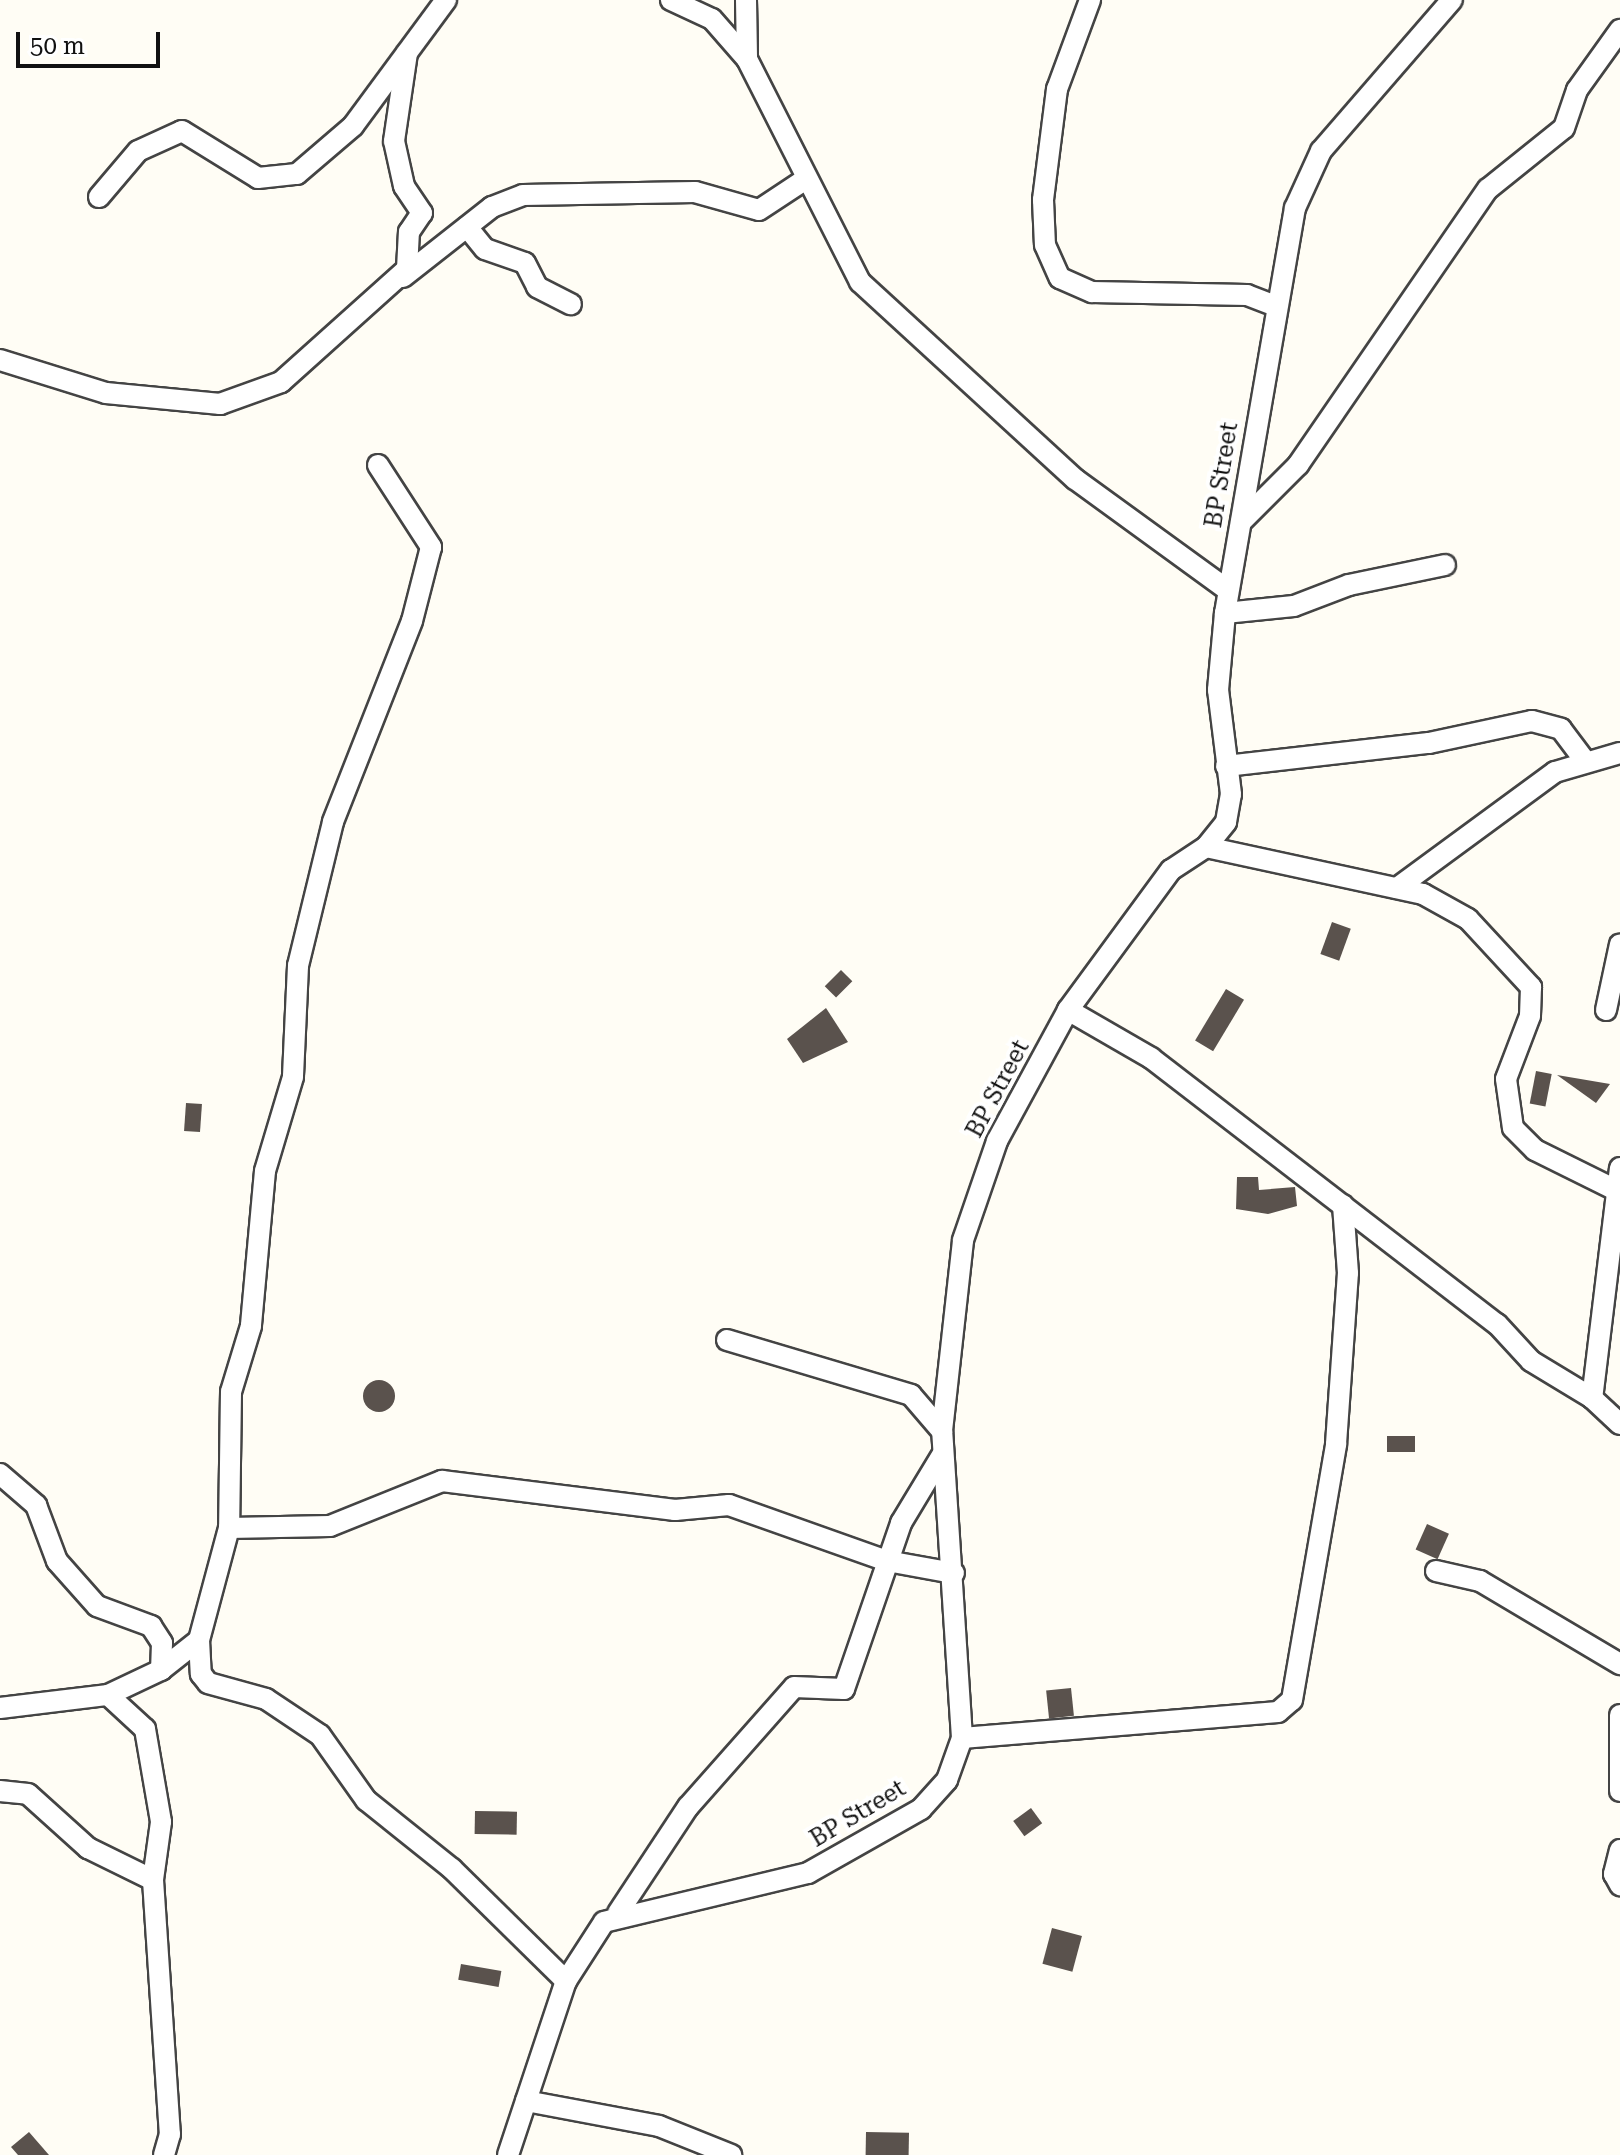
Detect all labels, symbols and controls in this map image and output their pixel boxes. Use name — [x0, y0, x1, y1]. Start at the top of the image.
scale bar — [20, 16, 164, 66]
text: 50 m — [30, 32, 85, 60]
street label: BP Street — [1199, 420, 1245, 530]
street label: BP Street — [960, 1035, 1036, 1143]
street label: BP Street — [805, 1774, 911, 1854]

